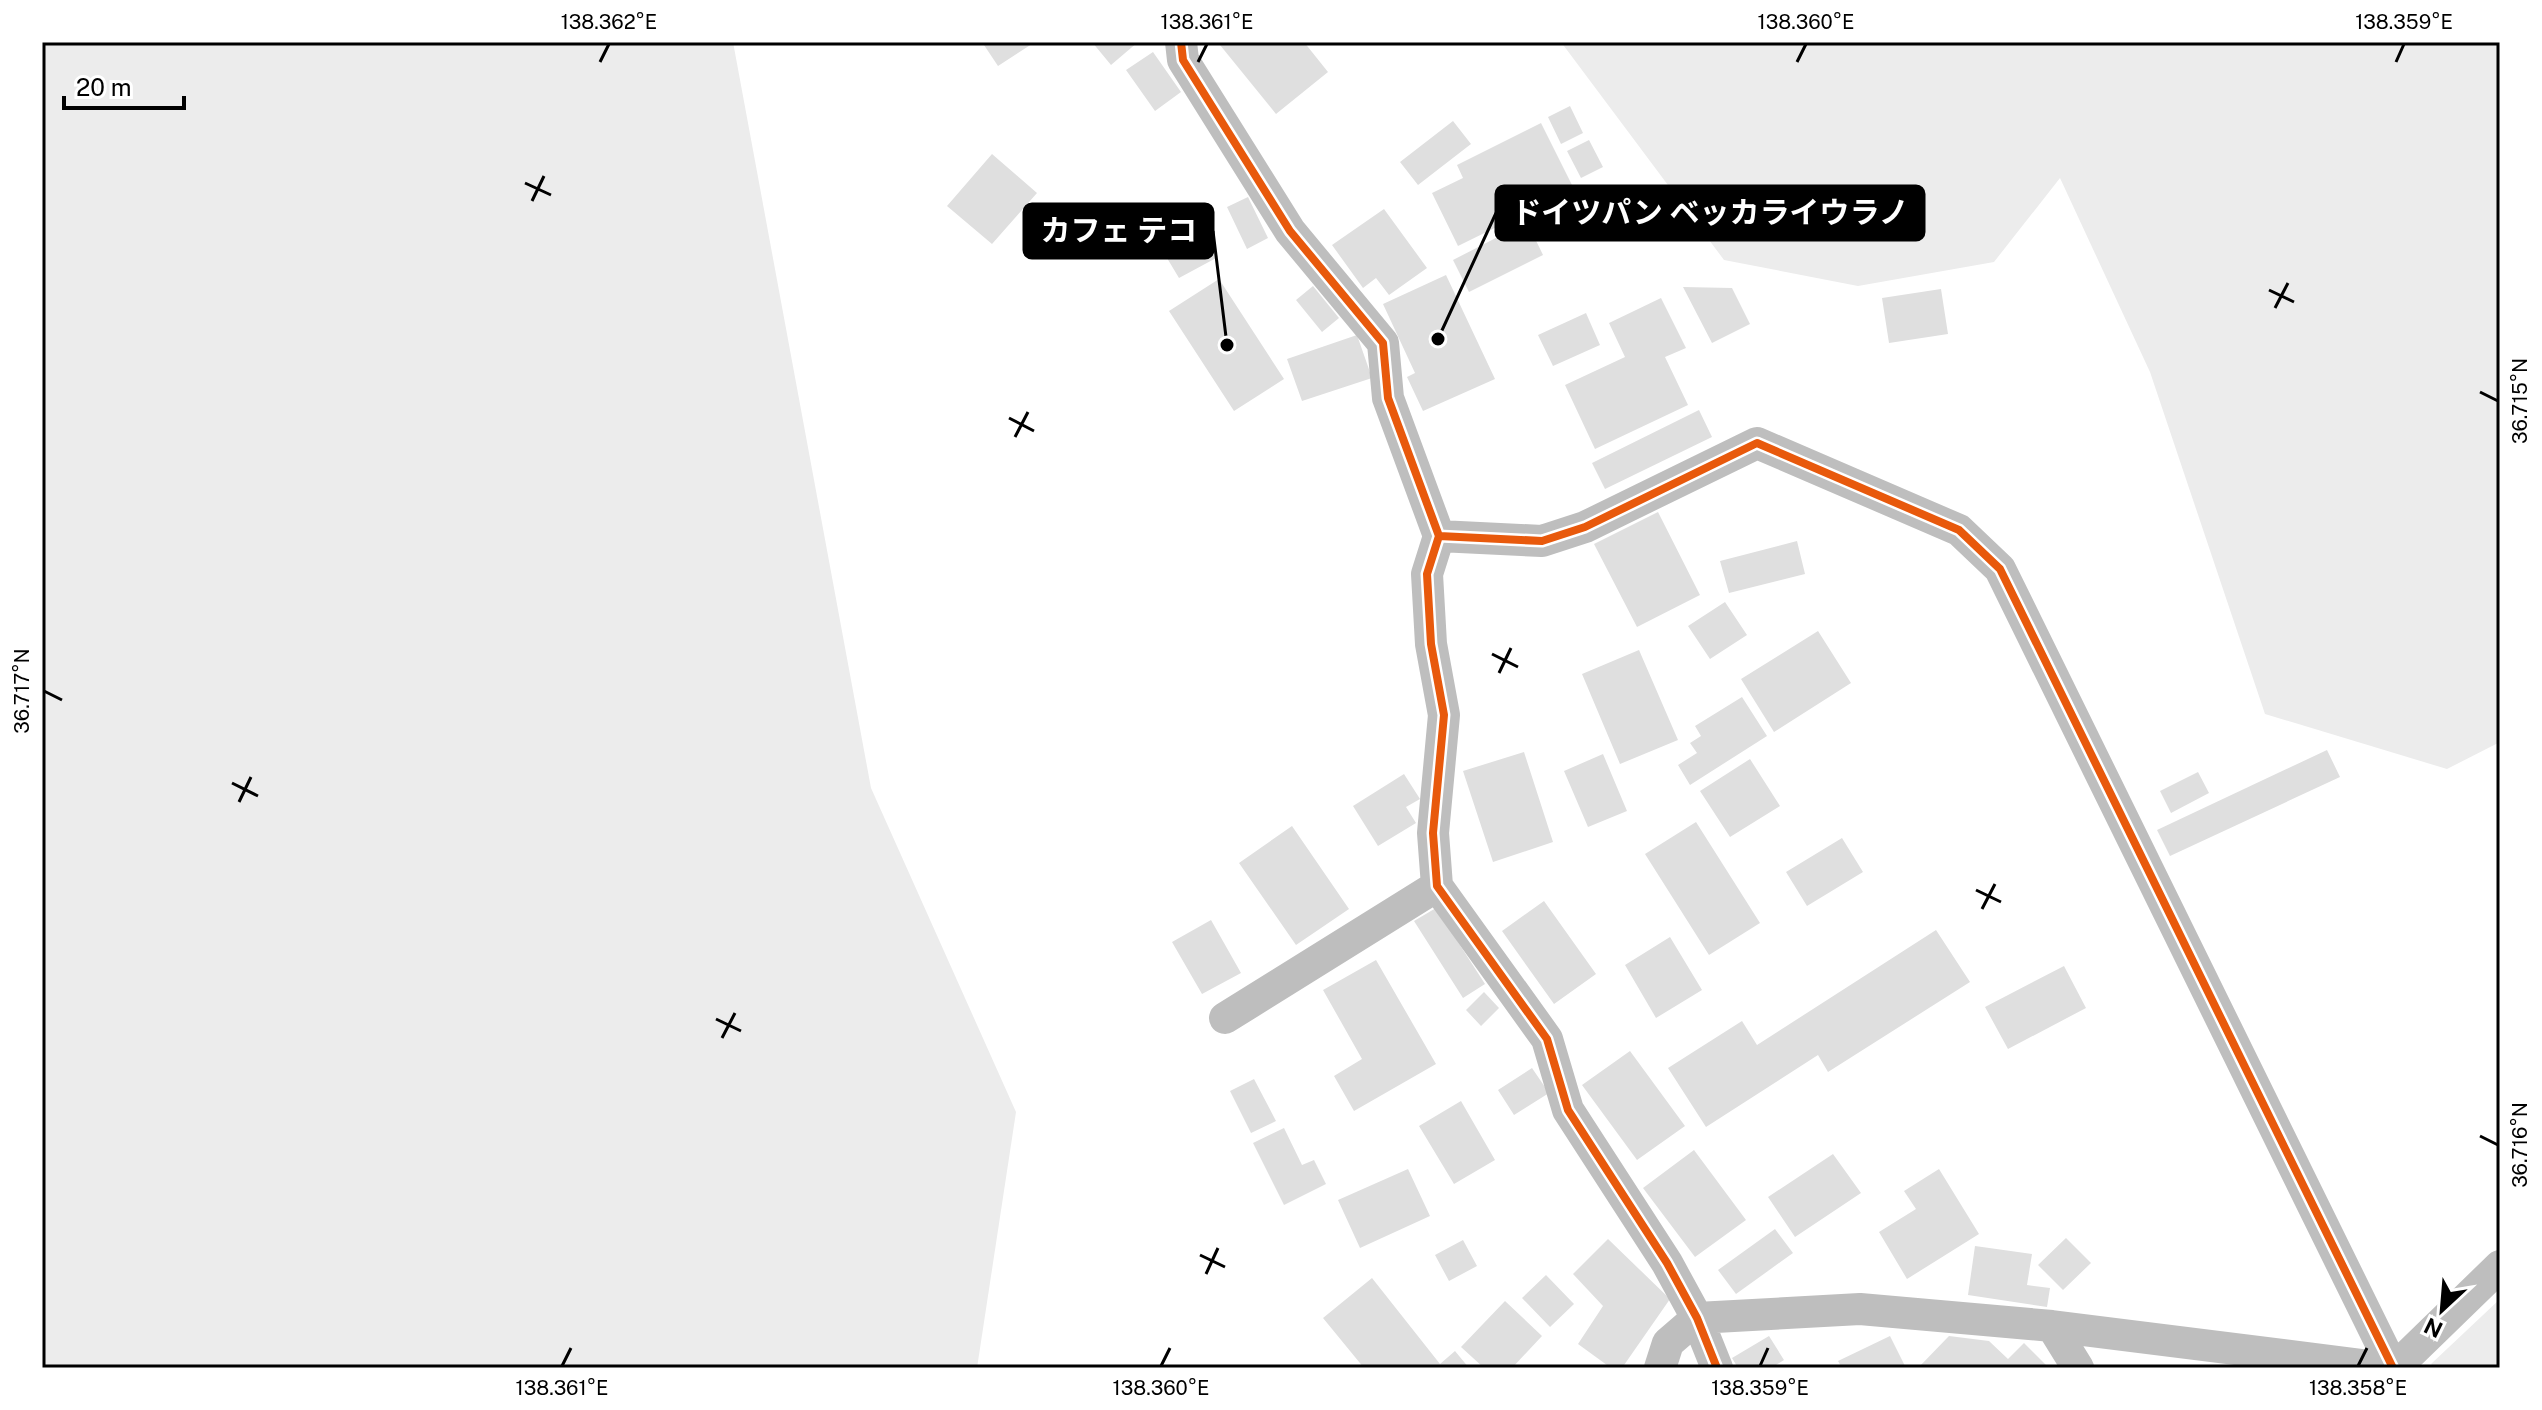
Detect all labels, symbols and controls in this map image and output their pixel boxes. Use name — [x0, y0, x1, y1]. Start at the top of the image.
text: 138.362°E — [561, 10, 657, 34]
text: 138.361°E — [1161, 10, 1253, 34]
text: 138.360°E — [1758, 10, 1854, 34]
text: 138.359°E — [2355, 10, 2453, 34]
scale bar — [64, 60, 184, 110]
text: 20 m — [76, 73, 132, 101]
callout: ドイツパン ベッカライウラノ — [1496, 186, 1924, 240]
text: ドイツパン ベッカライウラノ — [1511, 194, 1909, 230]
callout: カフェ テコ — [1024, 204, 1213, 258]
text: カフェ テコ — [1041, 212, 1197, 248]
text: 36.715°N — [2508, 358, 2532, 444]
text: 36.717°N — [10, 648, 34, 734]
text: 36.716°N — [2508, 1102, 2532, 1188]
north arrow — [2402, 1270, 2482, 1350]
text: N — [2420, 1313, 2447, 1343]
text: 138.361°E — [516, 1376, 608, 1400]
text: 138.360°E — [1113, 1376, 1209, 1400]
text: 138.359°E — [1711, 1376, 1809, 1400]
text: 138.358°E — [2309, 1376, 2407, 1400]

